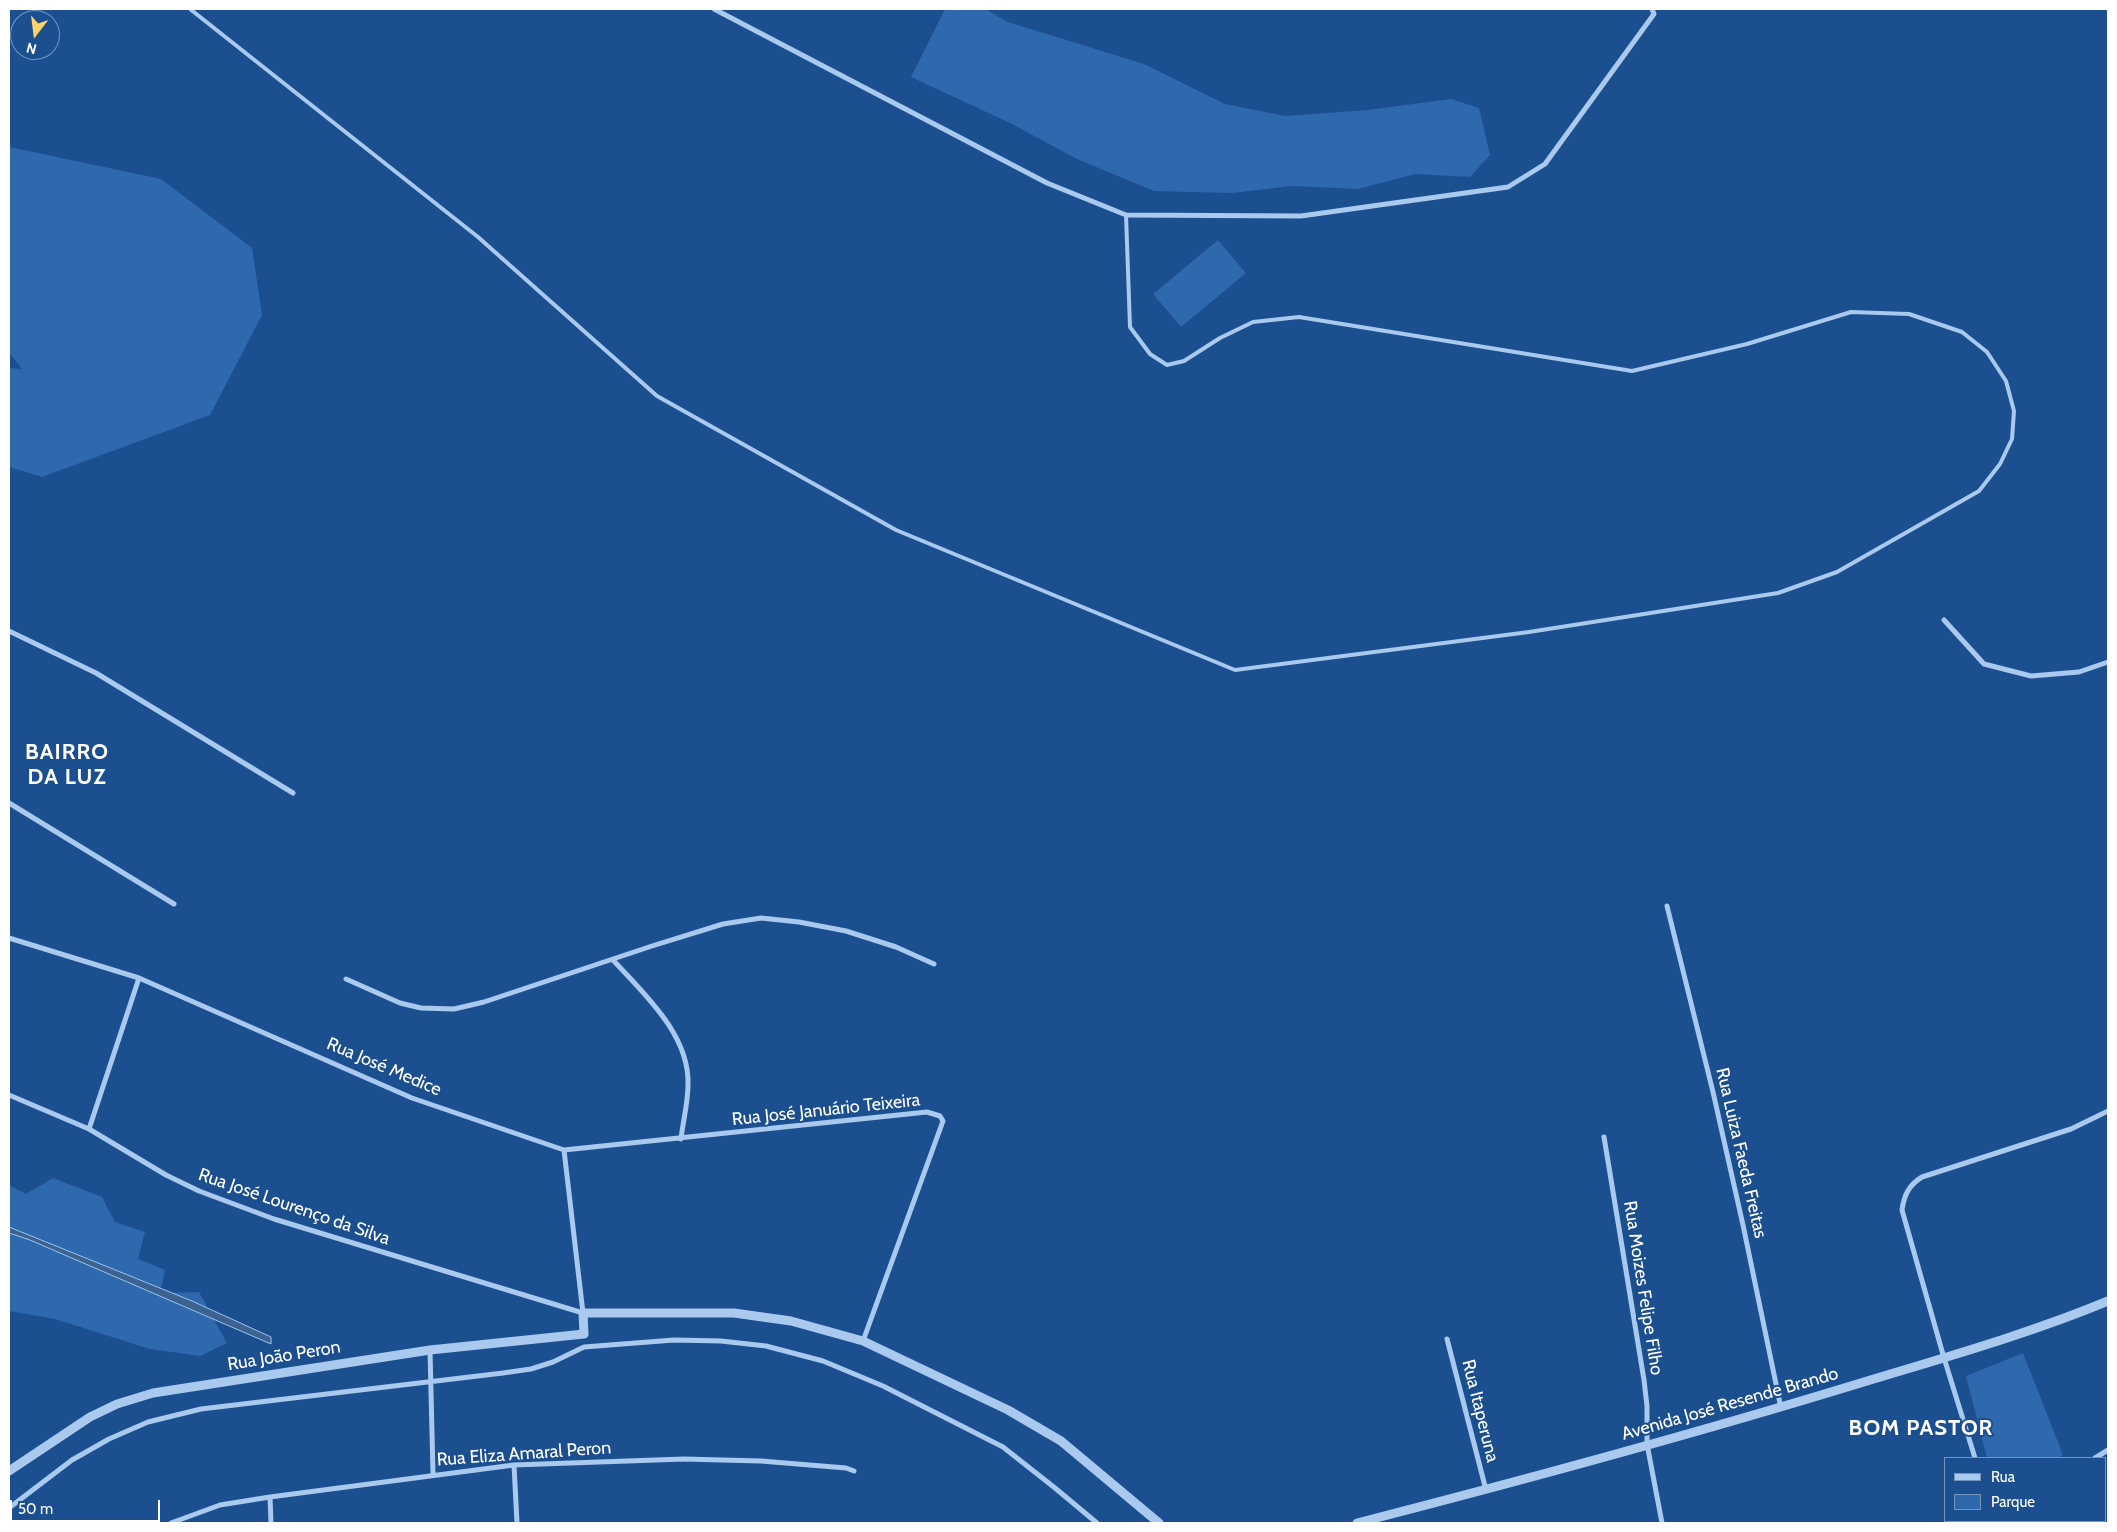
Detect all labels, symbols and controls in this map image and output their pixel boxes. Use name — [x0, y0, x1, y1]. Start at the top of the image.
north arrow — [10, 10, 60, 60]
text: N — [24, 39, 38, 58]
district label: BAIRRO DA LUZ — [24, 740, 110, 791]
street label: Rua José Medice — [323, 1033, 445, 1101]
street label: Rua Luiza Faeda Freitas — [1711, 1066, 1771, 1240]
street label: Rua José Januário Teixeira — [731, 1089, 921, 1131]
street label: Rua José Lourenço da Silva — [195, 1164, 393, 1250]
street label: Rua Moizes Felipe Filho — [1619, 1199, 1667, 1377]
street label: Rua João Peron — [226, 1336, 342, 1376]
street label: Rua Itaperuna — [1457, 1357, 1503, 1465]
street label: Avenida José Resende Brando — [1619, 1363, 1841, 1445]
district label: BOM PASTOR — [1847, 1416, 1995, 1442]
street label: Rua Eliza Amaral Peron — [436, 1437, 612, 1471]
legend — [1944, 1457, 2107, 1522]
text: Rua — [1991, 1468, 2015, 1486]
scale bar — [12, 1490, 162, 1522]
text: Parque — [1991, 1493, 2035, 1511]
text: 50 m — [18, 1500, 53, 1518]

